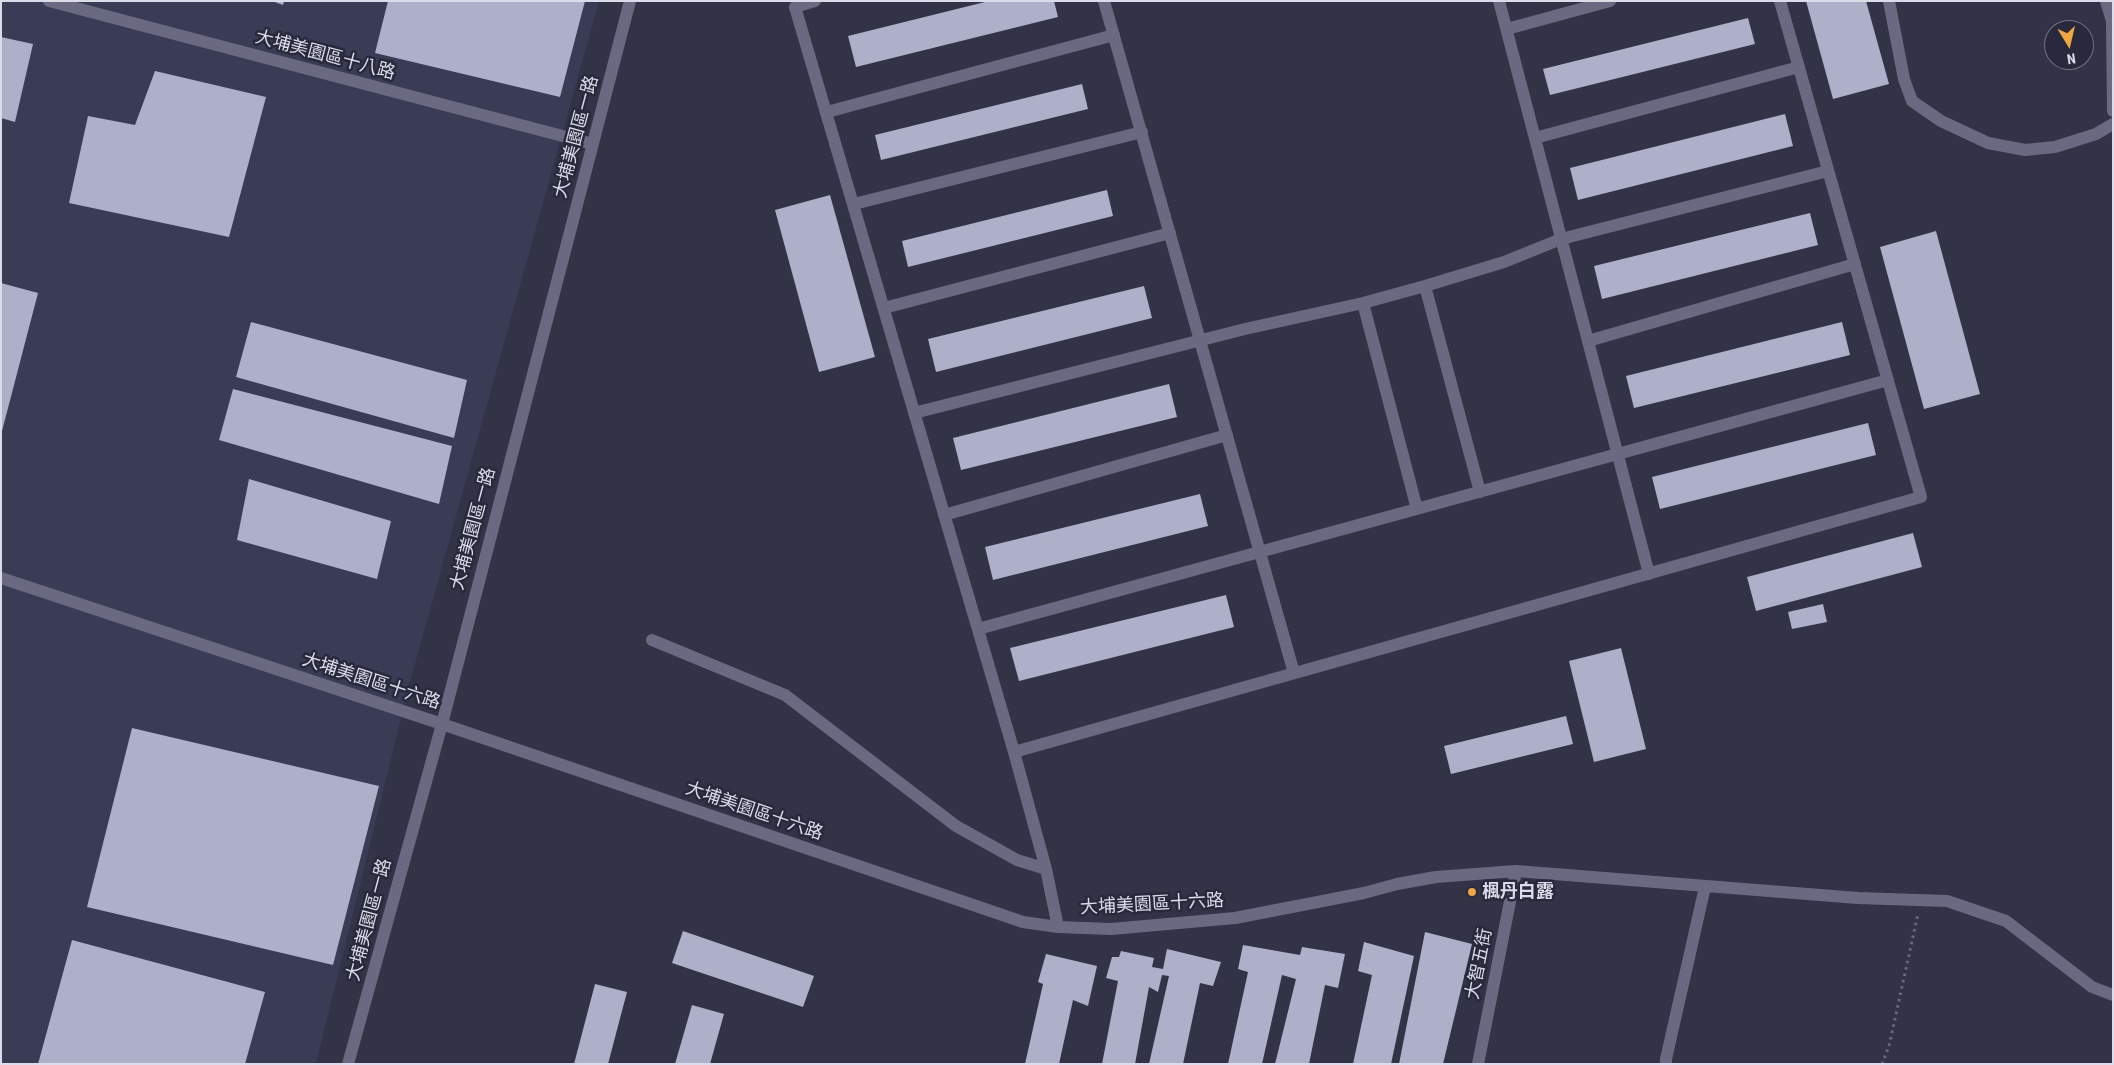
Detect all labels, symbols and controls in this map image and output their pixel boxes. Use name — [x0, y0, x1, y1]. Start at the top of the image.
north arrow — [2044, 20, 2094, 70]
street label: 大埔美園區十八路 — [253, 27, 397, 85]
text: N — [2066, 50, 2077, 67]
street label: 大埔美園區一路 — [550, 73, 604, 201]
street label: 大埔美園區一路 — [447, 465, 501, 593]
street label: 大埔美園區十六路 — [299, 649, 443, 715]
street label: 大埔美園區十六路 — [682, 778, 826, 846]
street label: 大埔美園區一路 — [343, 856, 397, 984]
place label: 楓丹白露 — [1482, 881, 1554, 903]
marker: 楓丹白露 — [1466, 886, 1478, 898]
street label: 大埔美園區十六路 — [1080, 890, 1224, 920]
street label: 大智五街 — [1463, 927, 1497, 1001]

